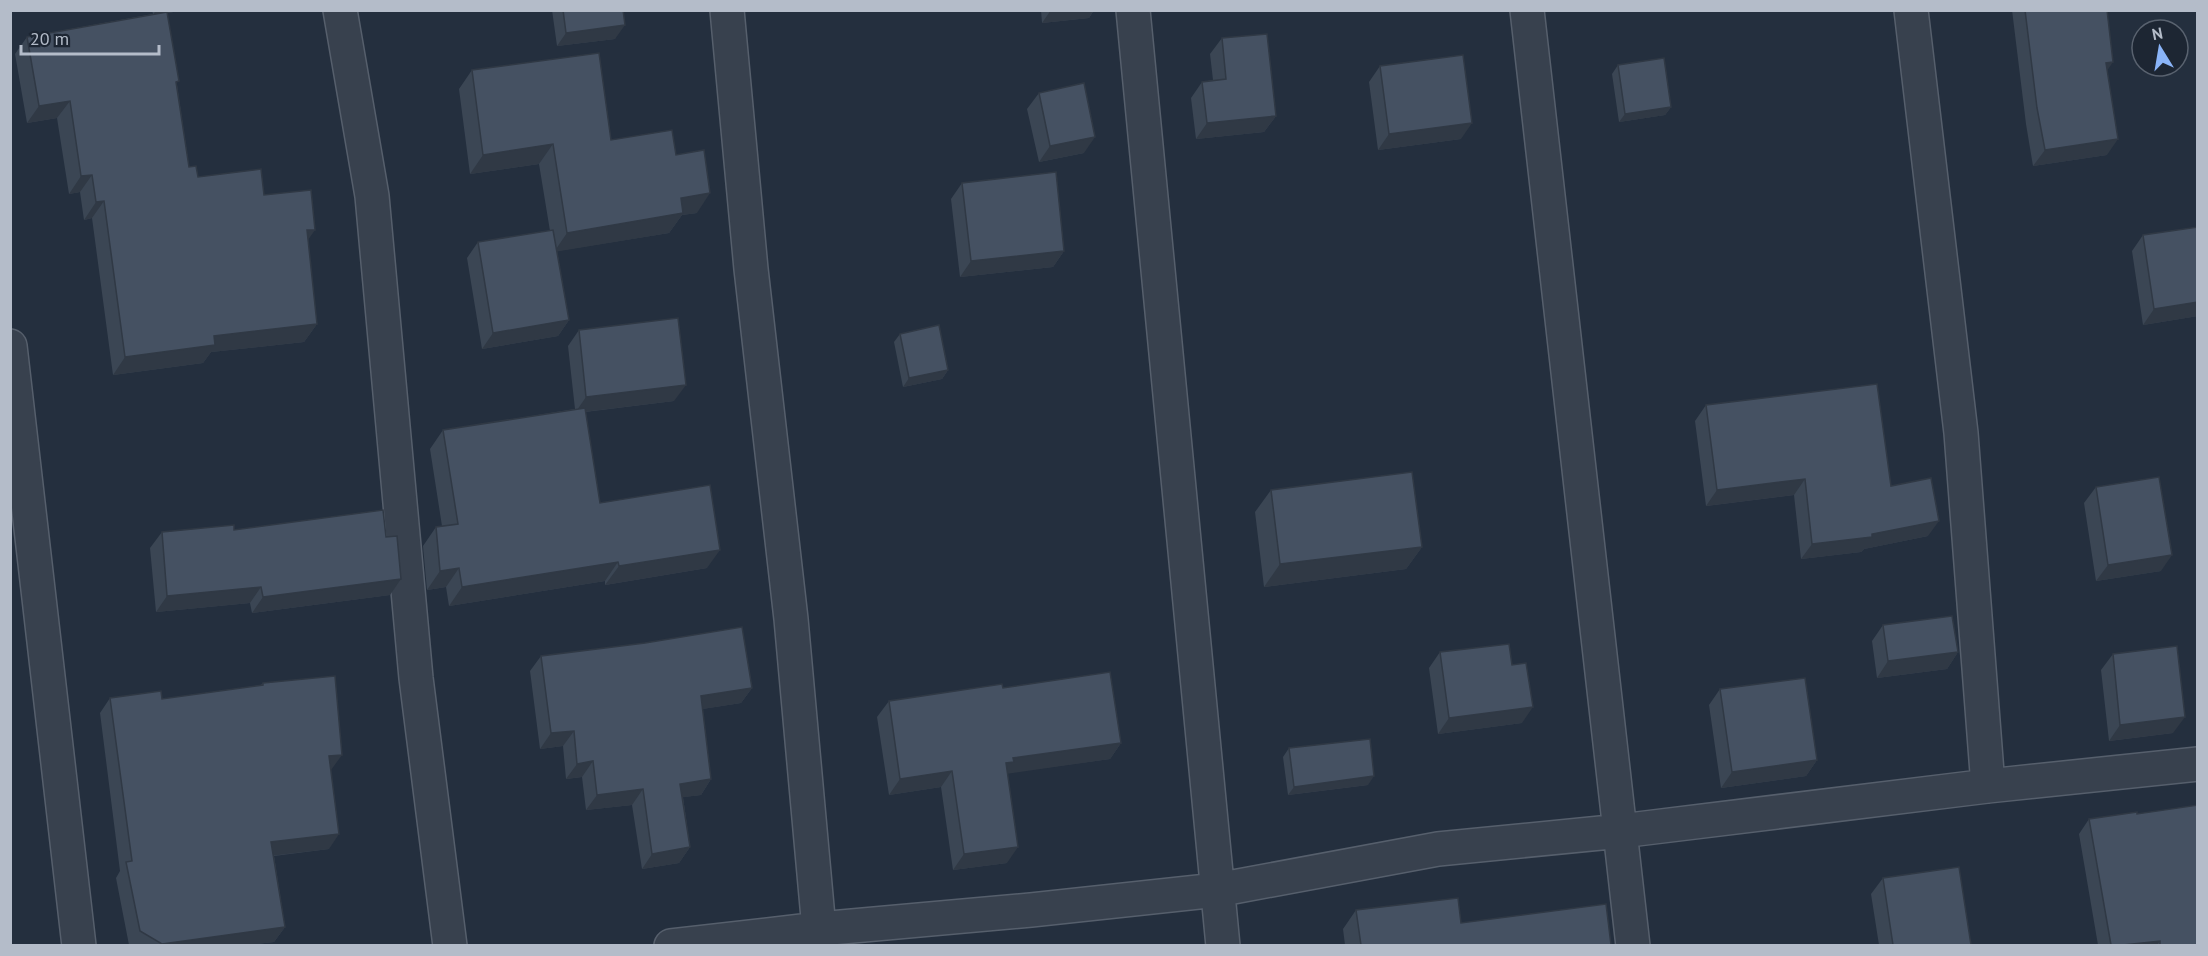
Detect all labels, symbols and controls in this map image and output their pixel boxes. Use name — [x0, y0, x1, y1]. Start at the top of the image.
scale bar — [21, 18, 159, 56]
north arrow — [2130, 18, 2190, 78]
text: N — [2150, 22, 2164, 44]
text: 20 m — [30, 27, 69, 50]

